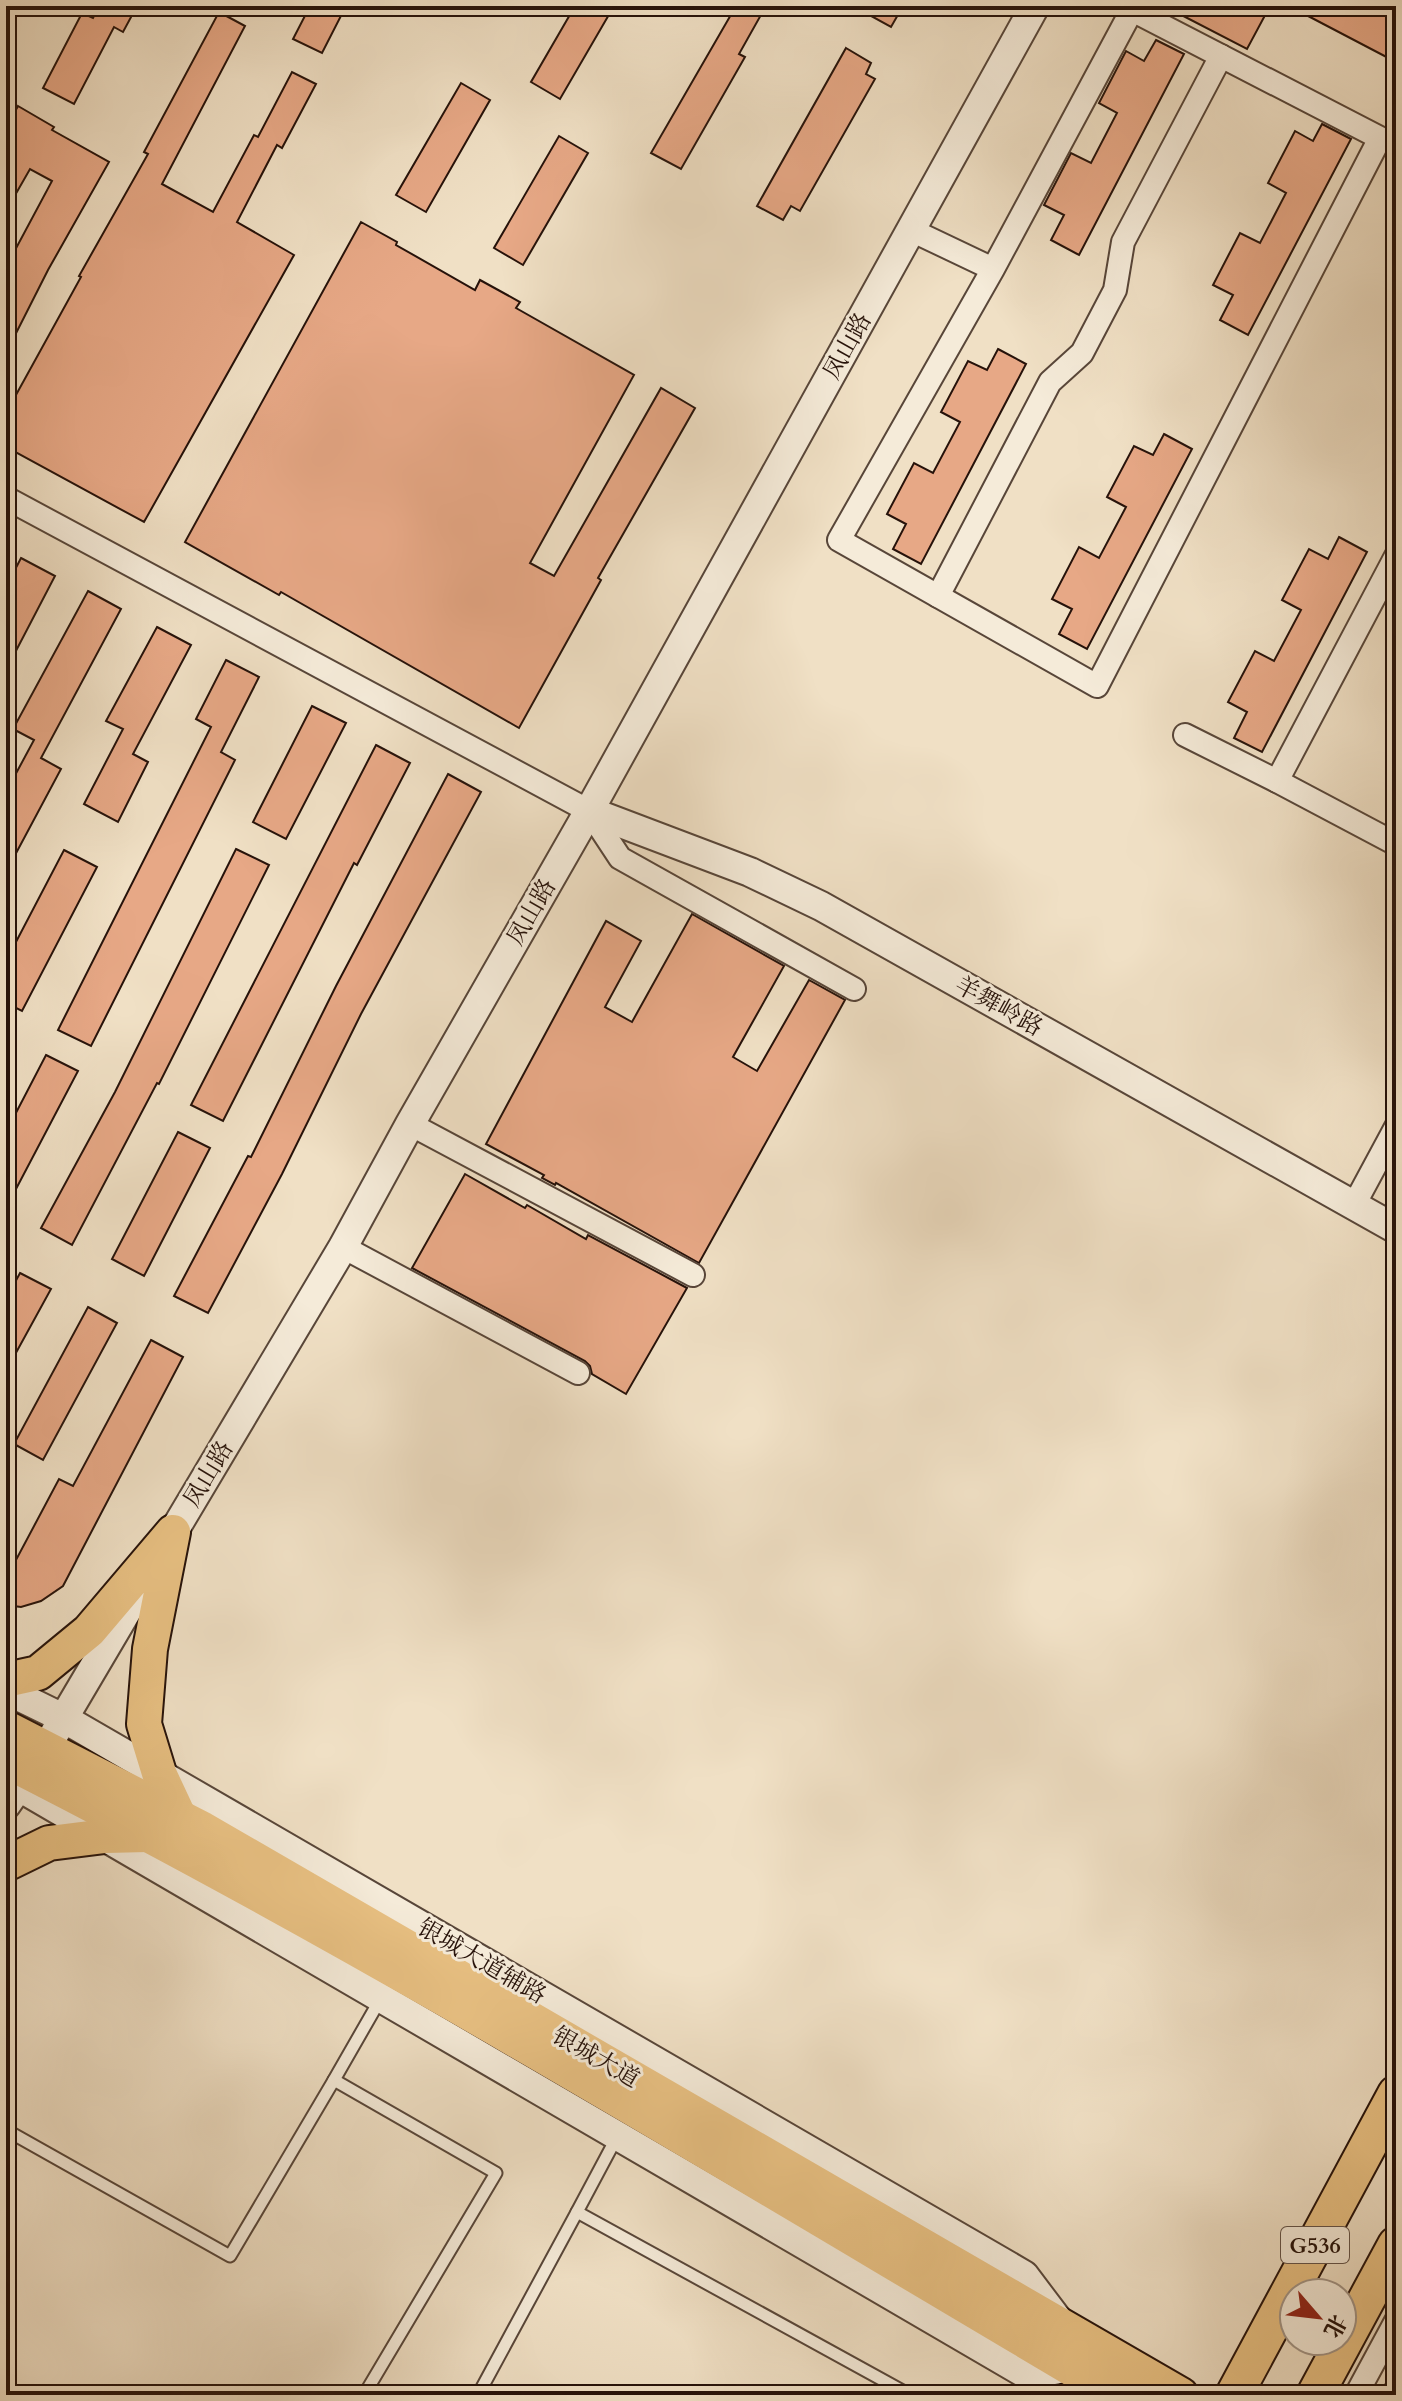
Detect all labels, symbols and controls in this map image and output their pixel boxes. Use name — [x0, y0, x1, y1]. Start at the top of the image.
street label: 凤山路 — [816, 307, 879, 386]
street label: 凤山路 — [499, 873, 564, 952]
street label: 羊舞岭路 — [949, 969, 1049, 1044]
street label: 凤山路 — [176, 1435, 241, 1514]
street label: 银城大道辅路 — [411, 1911, 552, 2012]
street label: 银城大道 — [546, 2019, 646, 2096]
road number: G536 — [1281, 2227, 1349, 2263]
north arrow — [1278, 2277, 1358, 2357]
text: 北 — [1316, 2309, 1353, 2343]

